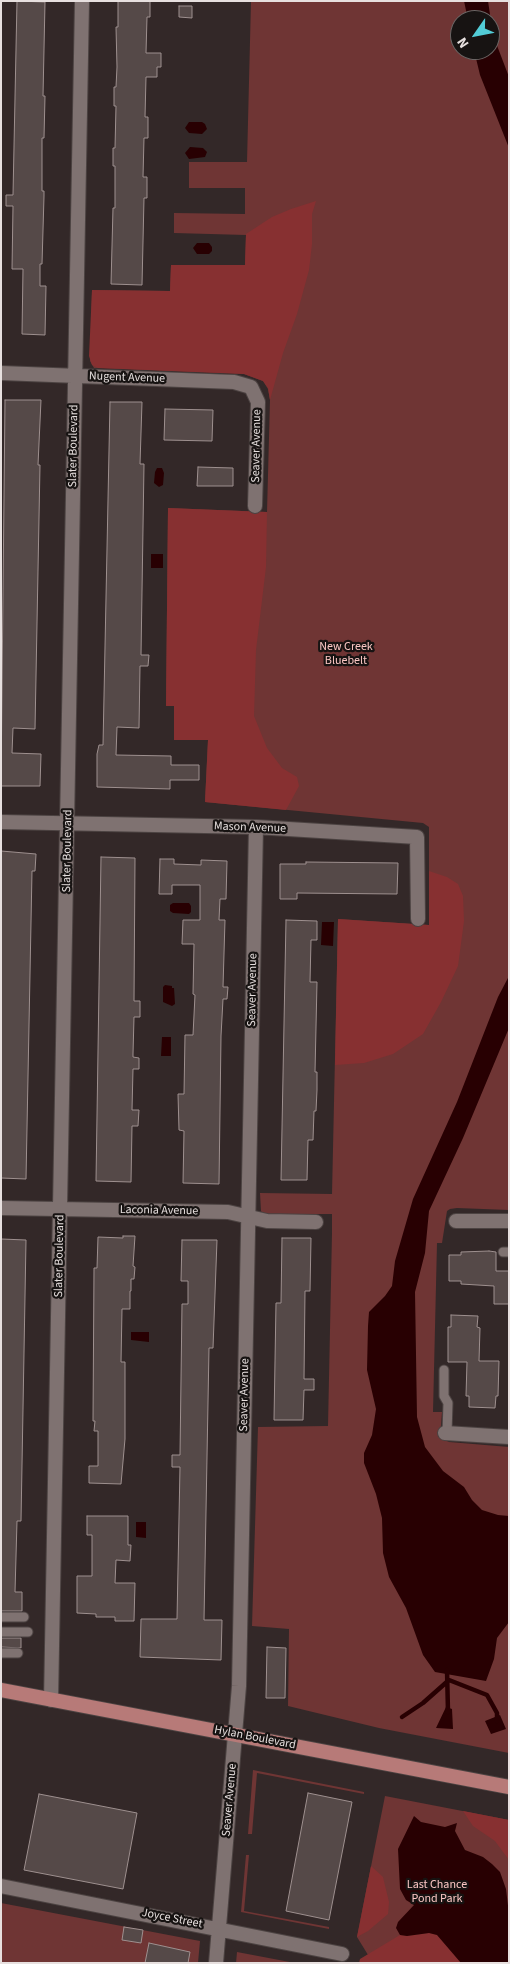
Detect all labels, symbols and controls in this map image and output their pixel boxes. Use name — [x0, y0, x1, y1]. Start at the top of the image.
north arrow — [450, 10, 500, 60]
text: N — [452, 33, 474, 52]
street label: Nugent Avenue — [89, 369, 165, 387]
street label: Slater Boulevard — [66, 404, 82, 488]
street label: Seaver Avenue — [249, 409, 265, 483]
park label: New Creek Bluebelt — [319, 640, 373, 668]
street label: Slater Boulevard — [60, 809, 76, 893]
street label: Mason Avenue — [214, 820, 286, 836]
street label: Seaver Avenue — [245, 953, 261, 1027]
street label: Laconia Avenue — [120, 1203, 198, 1219]
street label: Slater Boulevard — [52, 1214, 68, 1298]
street label: Seaver Avenue — [237, 1358, 253, 1432]
street label: Hylan Boulevard — [213, 1723, 297, 1753]
street label: Seaver Avenue — [220, 1763, 240, 1837]
park label: Last Chance Pond Park — [407, 1878, 467, 1906]
street label: Joyce Street — [140, 1906, 204, 1932]

